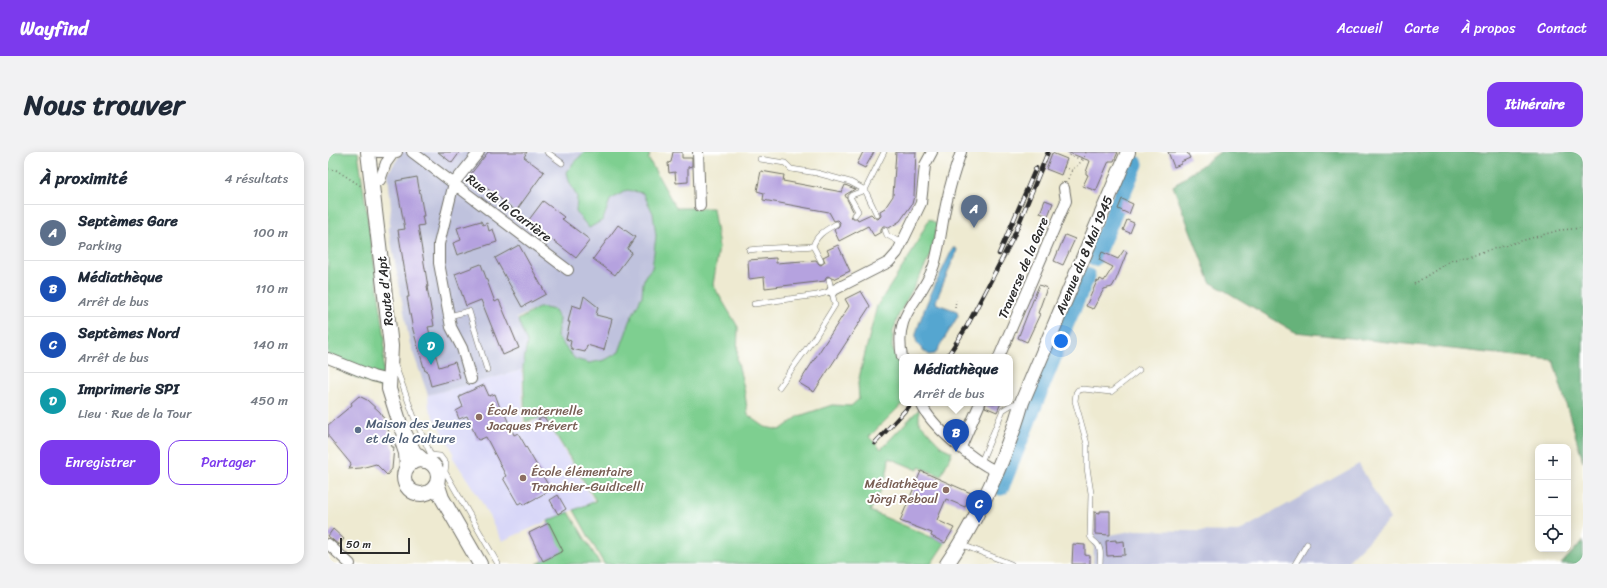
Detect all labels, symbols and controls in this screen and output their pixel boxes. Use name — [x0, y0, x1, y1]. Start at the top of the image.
text: Wayfind — [20, 12, 88, 45]
text: Accueil — [1337, 16, 1383, 41]
text: Carte — [1405, 16, 1439, 41]
text: À propos — [1461, 16, 1515, 41]
text: Contact — [1537, 16, 1587, 41]
text: Nous trouver — [24, 80, 184, 129]
button: Itinéraire — [1487, 82, 1583, 127]
text: À proximité — [40, 163, 127, 193]
text: 4 résultats — [225, 167, 288, 190]
street label: Rue de la Carrière — [461, 168, 557, 248]
street label: Avenue du 8 Mai 1945 — [1048, 192, 1119, 319]
pin: A — [961, 195, 987, 228]
text: Septèmes Gare — [78, 208, 178, 234]
street label: Traverse de la Gare — [991, 213, 1055, 323]
text: A — [49, 221, 57, 244]
text: 100 m — [253, 221, 288, 244]
text: Parking — [78, 234, 122, 257]
street label: Route d'Apt — [370, 255, 400, 327]
text: Médiathèque — [78, 264, 163, 290]
text: B — [49, 277, 57, 300]
text: 110 m — [255, 277, 288, 300]
text: Arrêt de bus — [78, 290, 149, 313]
text: Septèmes Nord — [78, 320, 179, 346]
your location — [1051, 331, 1071, 351]
pin: D — [418, 332, 444, 365]
text: C — [49, 333, 57, 356]
text: 140 m — [253, 333, 288, 356]
text: Arrêt de bus — [78, 346, 149, 369]
popup — [899, 354, 1013, 406]
text: Médiathèque — [914, 356, 998, 382]
text: Imprimerie SPI — [78, 376, 179, 402]
text: Arrêt de bus — [914, 382, 984, 405]
text: D — [49, 389, 57, 412]
text: 450 m — [250, 389, 288, 412]
place label: École maternelle Jacques Prévert — [486, 399, 583, 437]
text: Lieu · Rue de la Tour — [78, 402, 191, 425]
place label: Maison des Jeunes et de la Culture — [366, 412, 472, 450]
marker: École maternelle Jacques Prévert — [474, 412, 484, 422]
pin: B — [943, 419, 969, 452]
marker: Maison des Jeunes et de la Culture — [353, 425, 363, 435]
button: Enregistrer — [40, 440, 160, 485]
button: Partager — [168, 440, 288, 485]
map controls — [1535, 444, 1571, 552]
button: + — [1535, 444, 1571, 480]
place label: École élémentaire Tranchier-Guidicelli — [531, 460, 644, 498]
place label: Médiathèque Jòrgi Reboul — [865, 472, 938, 510]
marker: École élémentaire Tranchier-Guidicelli — [518, 473, 528, 483]
button: − — [1535, 480, 1571, 516]
marker: Médiathèque Jòrgi Reboul — [941, 485, 951, 495]
pin: C — [966, 490, 992, 523]
button: locate — [1535, 516, 1571, 552]
text: 50 m — [346, 535, 371, 554]
scale bar — [340, 536, 410, 555]

